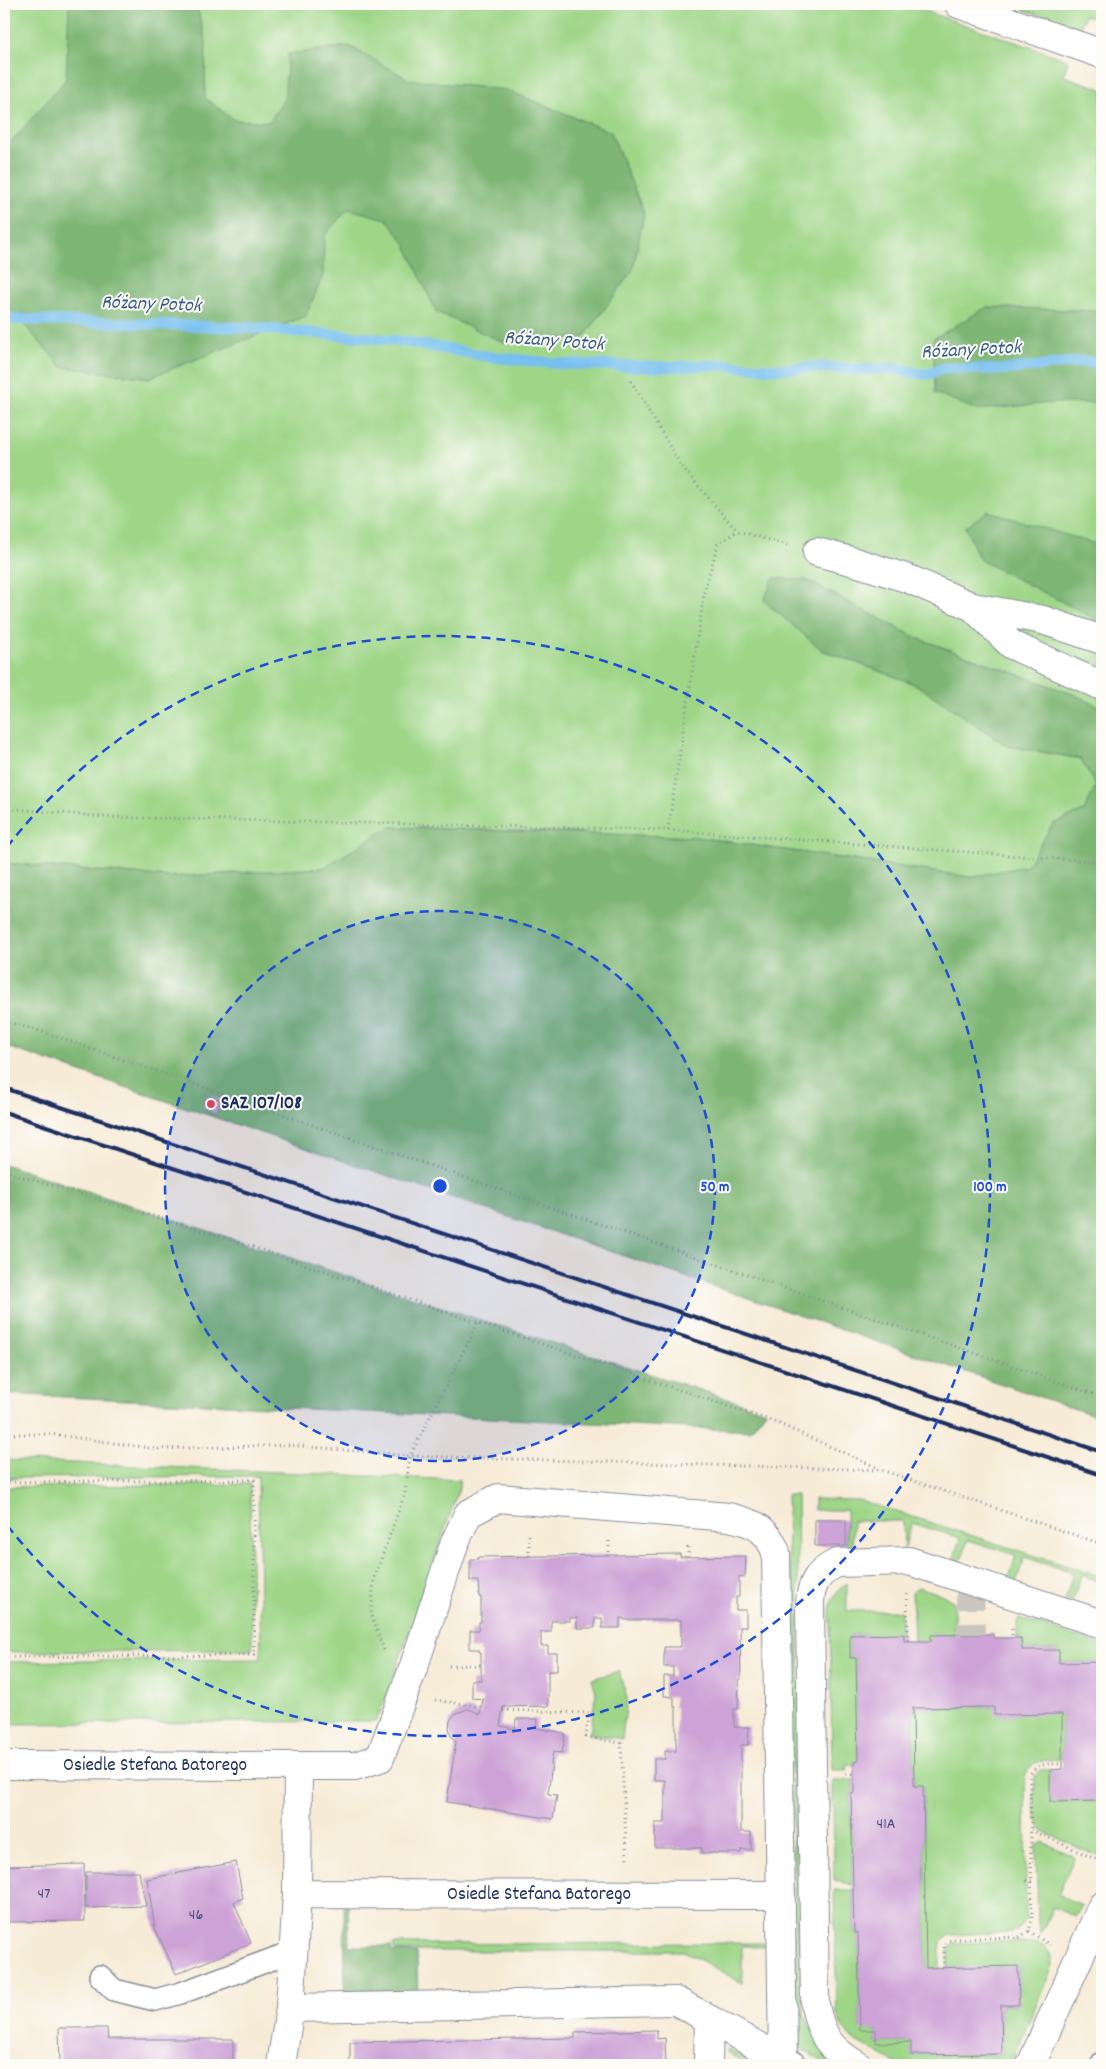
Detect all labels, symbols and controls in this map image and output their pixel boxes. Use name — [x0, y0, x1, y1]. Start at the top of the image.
water label: Różany Potok — [101, 289, 203, 321]
water label: Różany Potok — [503, 325, 607, 360]
water label: Różany Potok — [920, 334, 1023, 368]
place label: SAZ 107/108 — [221, 1091, 302, 1118]
marker: SAZ 107/108 — [205, 1098, 217, 1110]
centre of rings — [431, 1177, 449, 1195]
text: 50 m — [701, 1177, 729, 1199]
text: 100 m — [973, 1177, 1007, 1199]
street label: Osiedle Stefana Batorego — [63, 1753, 247, 1780]
house number: 41A — [877, 1813, 896, 1836]
street label: Osiedle Stefana Batorego — [447, 1882, 631, 1909]
house number: 47 — [38, 1883, 50, 1906]
house number: 46 — [189, 1904, 203, 1927]

